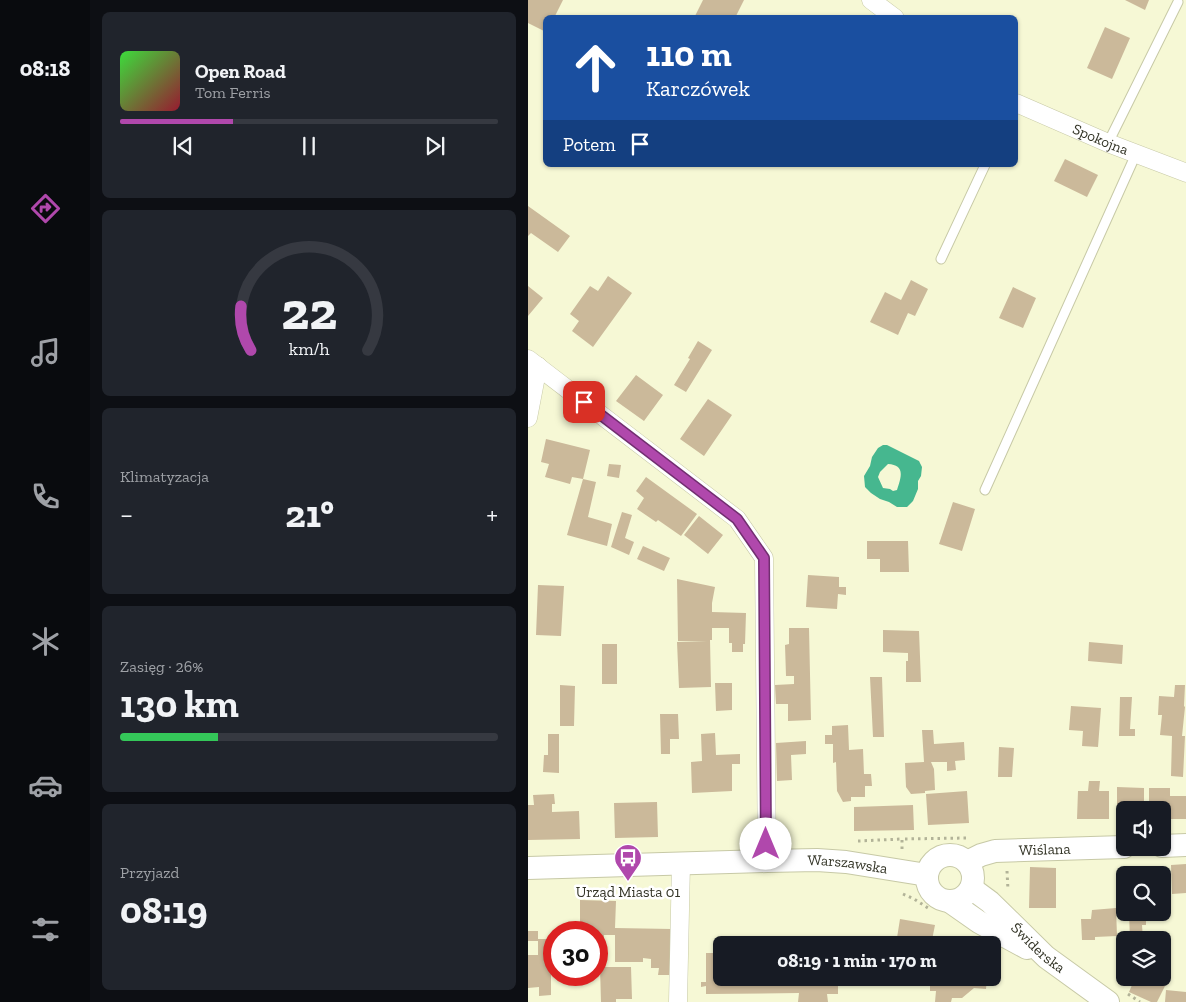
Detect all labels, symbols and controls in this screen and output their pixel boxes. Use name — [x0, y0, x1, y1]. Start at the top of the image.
text: 110 m — [646, 33, 732, 75]
icon: ahead — [563, 35, 628, 100]
text: 08:18 — [20, 55, 70, 82]
text: Open Road — [195, 60, 286, 83]
text: Karczówek — [646, 75, 750, 102]
text: Tom Ferris — [195, 83, 271, 102]
street label: Spokojna — [1070, 120, 1131, 159]
icon: arrive — [626, 130, 654, 158]
icon: previous — [169, 132, 197, 160]
icon: pause — [295, 132, 323, 160]
icon: next — [421, 132, 449, 160]
text: Potem — [563, 133, 616, 156]
icon: directions — [28, 191, 63, 226]
text: 22 — [281, 280, 337, 342]
icon: music — [28, 335, 63, 370]
text: km/h — [289, 338, 329, 360]
pin — [563, 381, 605, 423]
icon: arrive — [570, 388, 598, 416]
text: Klimatyzacja — [120, 467, 209, 486]
icon: phone — [28, 479, 63, 514]
text: 21° — [285, 491, 334, 537]
text: − — [120, 498, 133, 531]
text: + — [486, 498, 498, 531]
icon: climate — [28, 624, 63, 659]
text: Zasięg · 26% — [120, 657, 203, 676]
text: 130 km — [120, 681, 239, 727]
icon: car — [28, 768, 63, 803]
map controls — [1116, 801, 1171, 986]
button: sound — [1116, 801, 1171, 856]
position arrow — [739, 817, 791, 869]
street label: Wiślana — [1019, 840, 1071, 859]
bus stop icon: Urząd Miasta 01 — [613, 843, 643, 882]
street label: Warszawska — [808, 851, 889, 878]
text: Przyjazd — [120, 863, 179, 882]
button: search — [1116, 866, 1171, 921]
place label: Urząd Miasta 01 — [576, 883, 680, 901]
text: 08:19 — [120, 887, 207, 933]
icon: filters — [28, 912, 63, 947]
street label: Świderska — [1007, 919, 1069, 977]
speed limit sign: 30 — [543, 921, 608, 986]
button: layers — [1116, 931, 1171, 986]
text: 08:19 · 1 min · 170 m — [777, 949, 937, 972]

